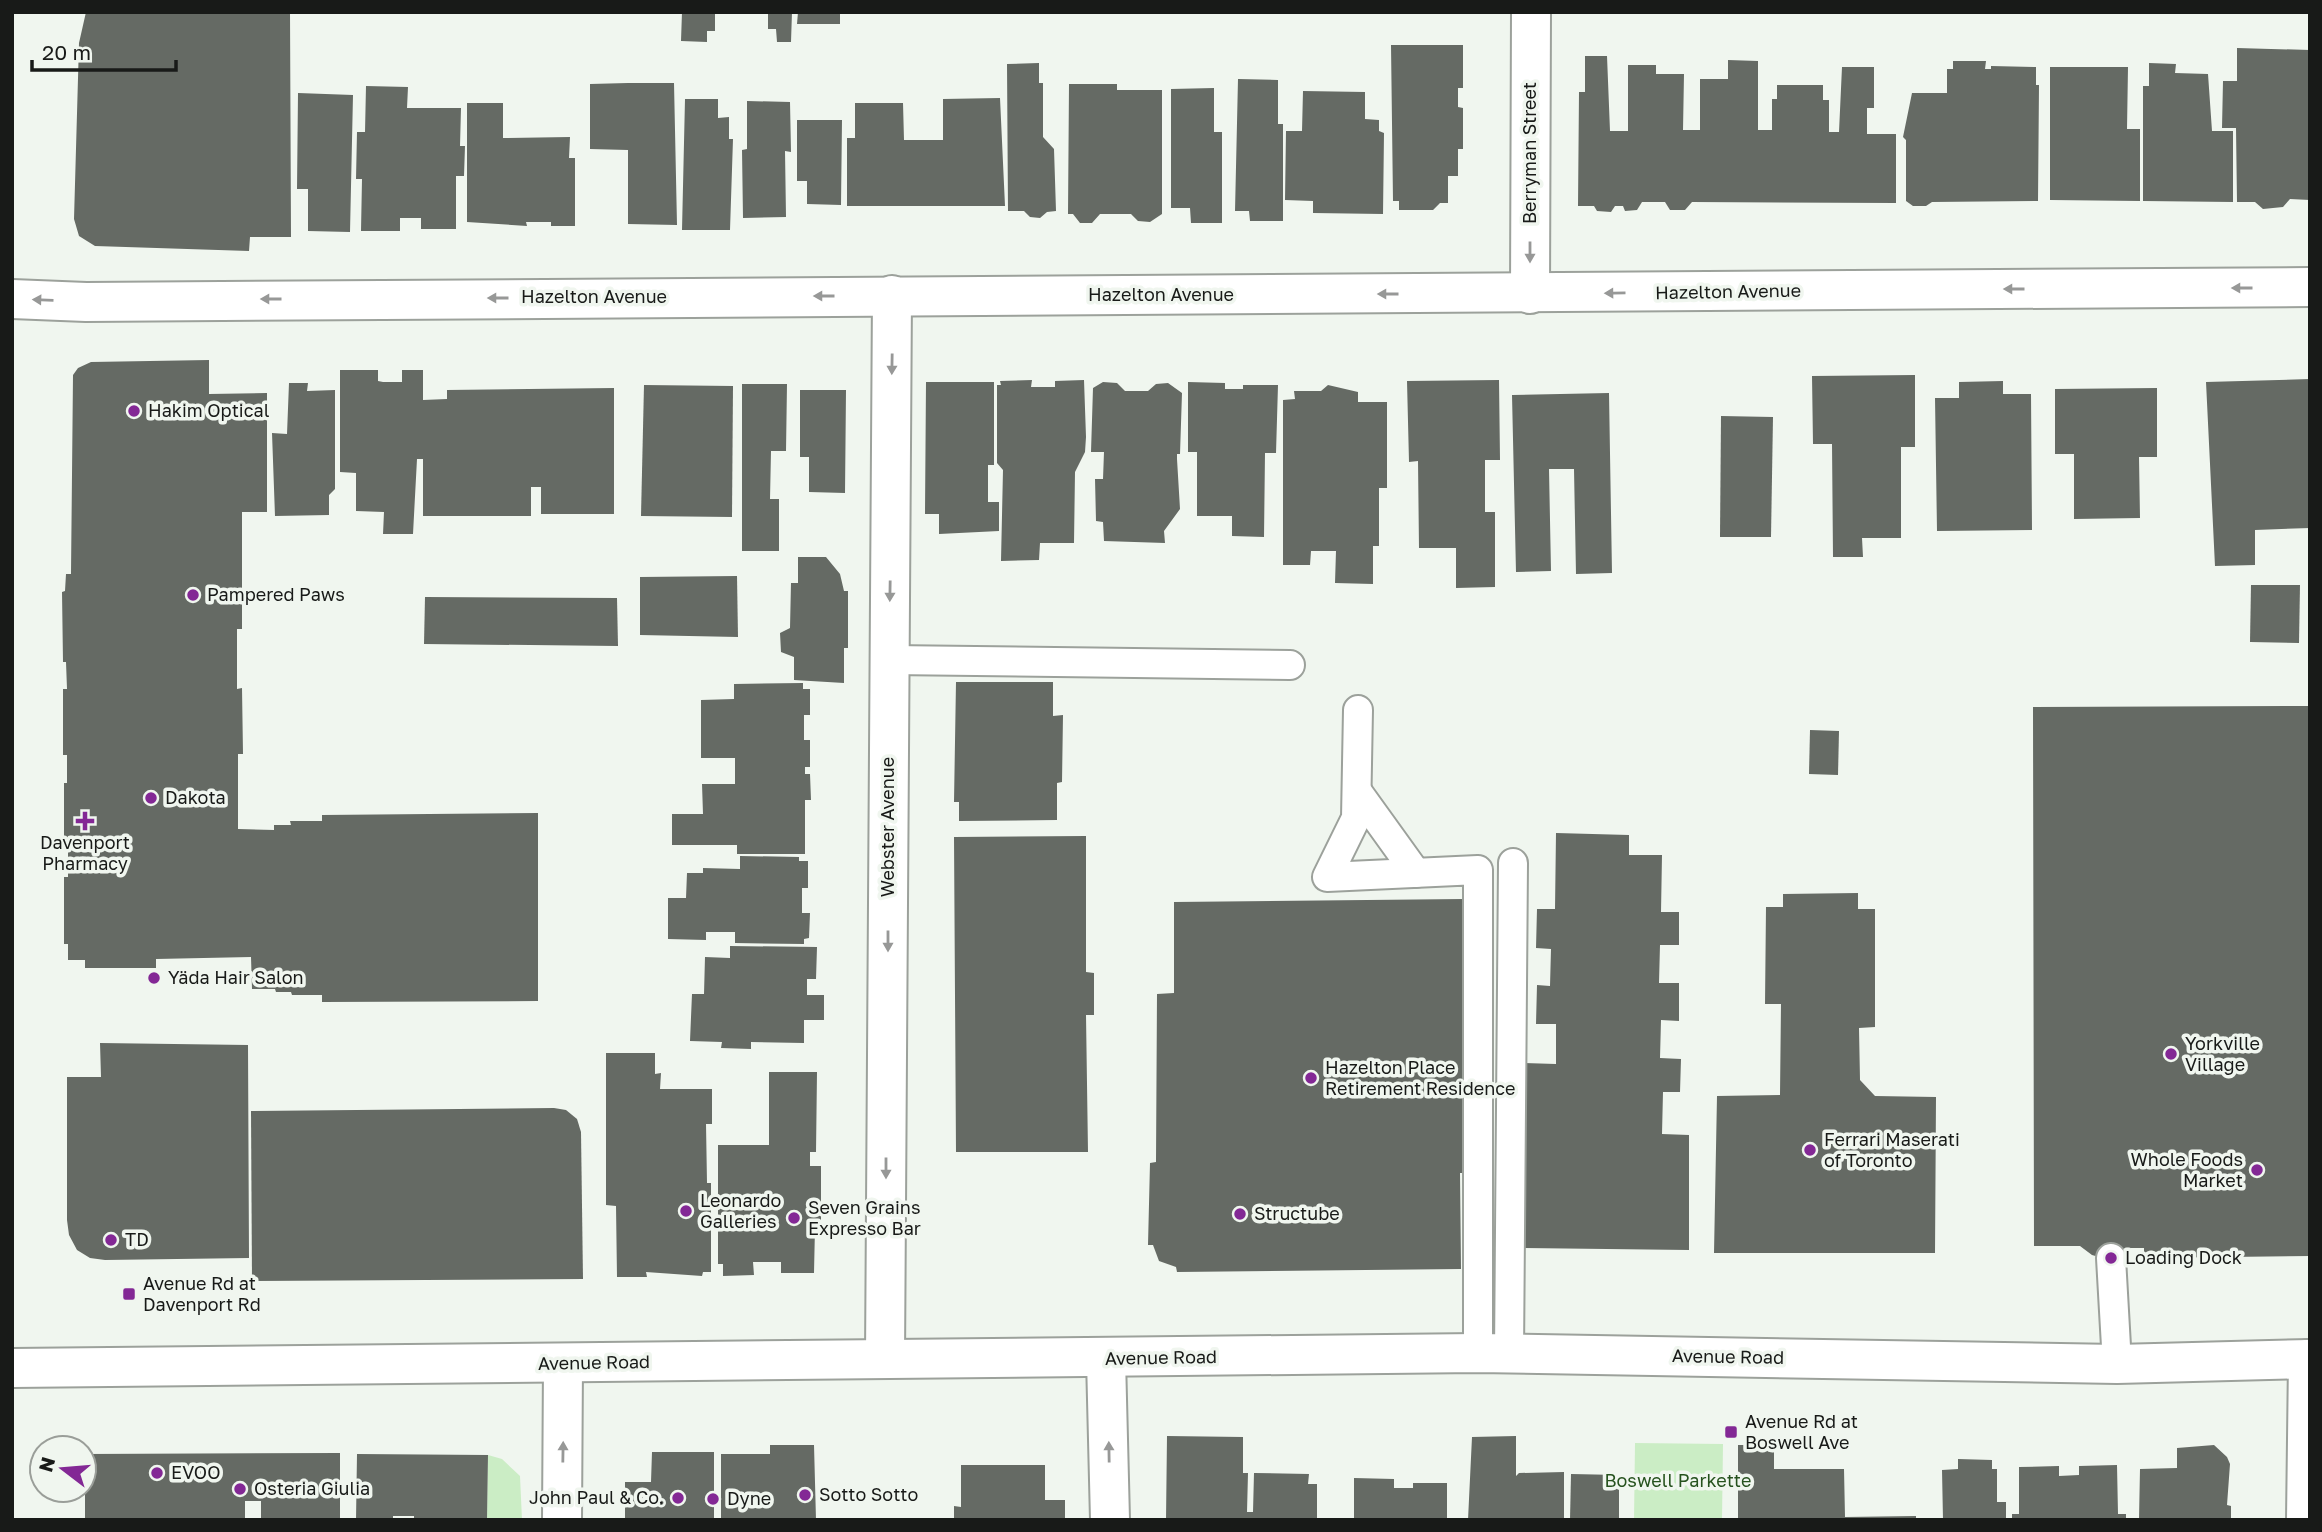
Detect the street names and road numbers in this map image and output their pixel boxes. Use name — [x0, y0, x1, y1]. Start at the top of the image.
street label: Berryman Street — [1518, 82, 1540, 224]
street label: Hazelton Avenue — [1655, 279, 1801, 303]
street label: Hazelton Avenue — [1088, 283, 1234, 305]
street label: Hazelton Avenue — [521, 285, 667, 307]
street label: Webster Avenue — [876, 757, 898, 897]
street label: Avenue Road — [1672, 1344, 1784, 1368]
street label: Avenue Road — [1105, 1345, 1217, 1369]
street label: Avenue Road — [538, 1350, 650, 1374]

